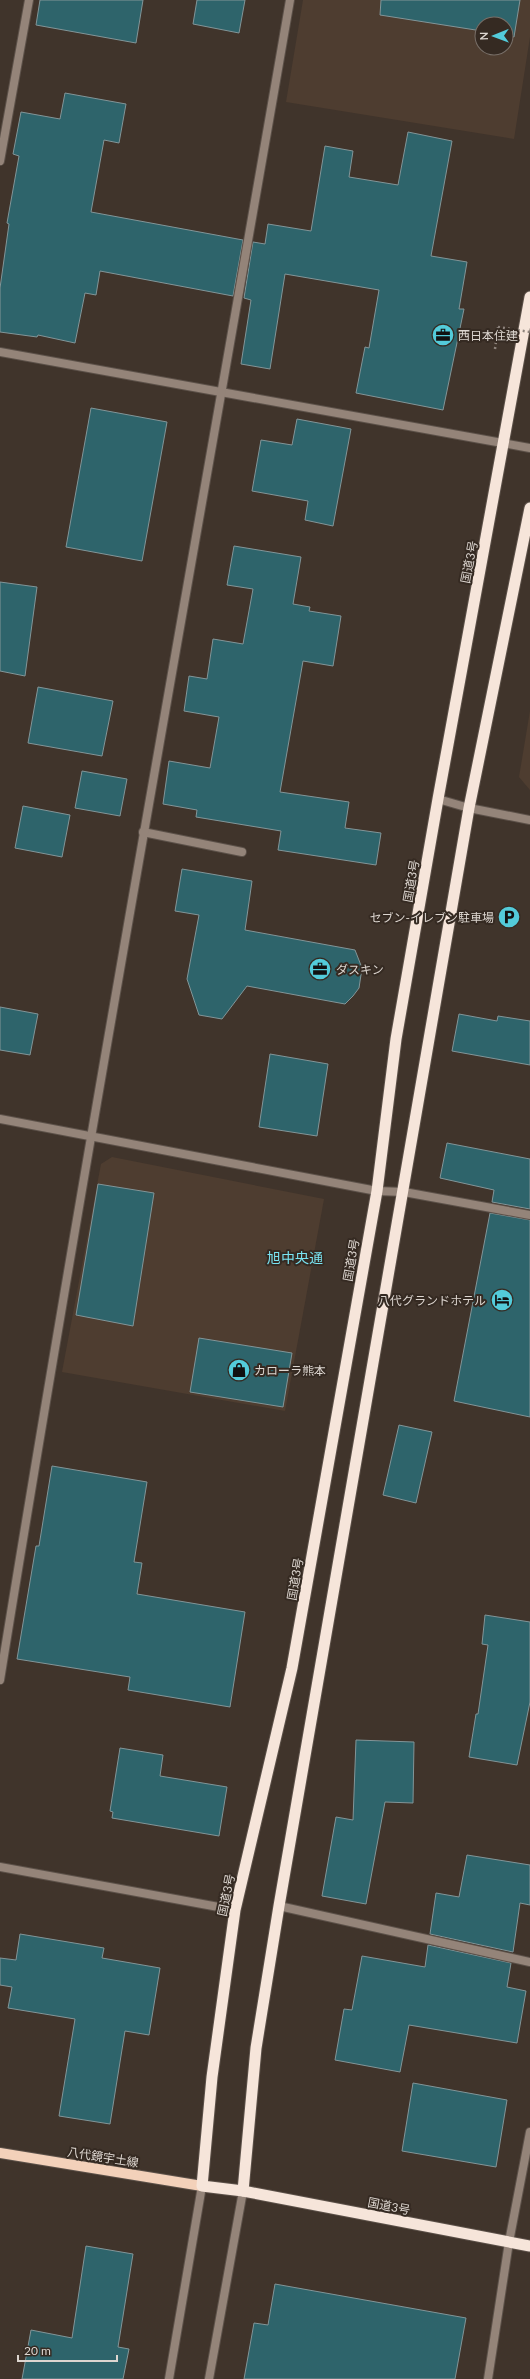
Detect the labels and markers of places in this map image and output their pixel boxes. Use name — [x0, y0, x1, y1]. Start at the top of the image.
office icon: 西日本住建 — [430, 322, 456, 348]
place label: 西日本住建 — [458, 328, 518, 343]
parking icon: セブン-イレブン駐車場 — [496, 904, 522, 930]
place label: セブン-イレブン駐車場 — [370, 910, 494, 925]
office icon: ダスキン — [307, 956, 333, 982]
place label: ダスキン — [336, 962, 384, 977]
hotel icon: 八代グランドホテル — [489, 1287, 515, 1313]
place label: 八代グランドホテル — [378, 1293, 486, 1308]
shop icon: カローラ熊本 — [226, 1357, 252, 1383]
place label: カローラ熊本 — [254, 1363, 326, 1378]

